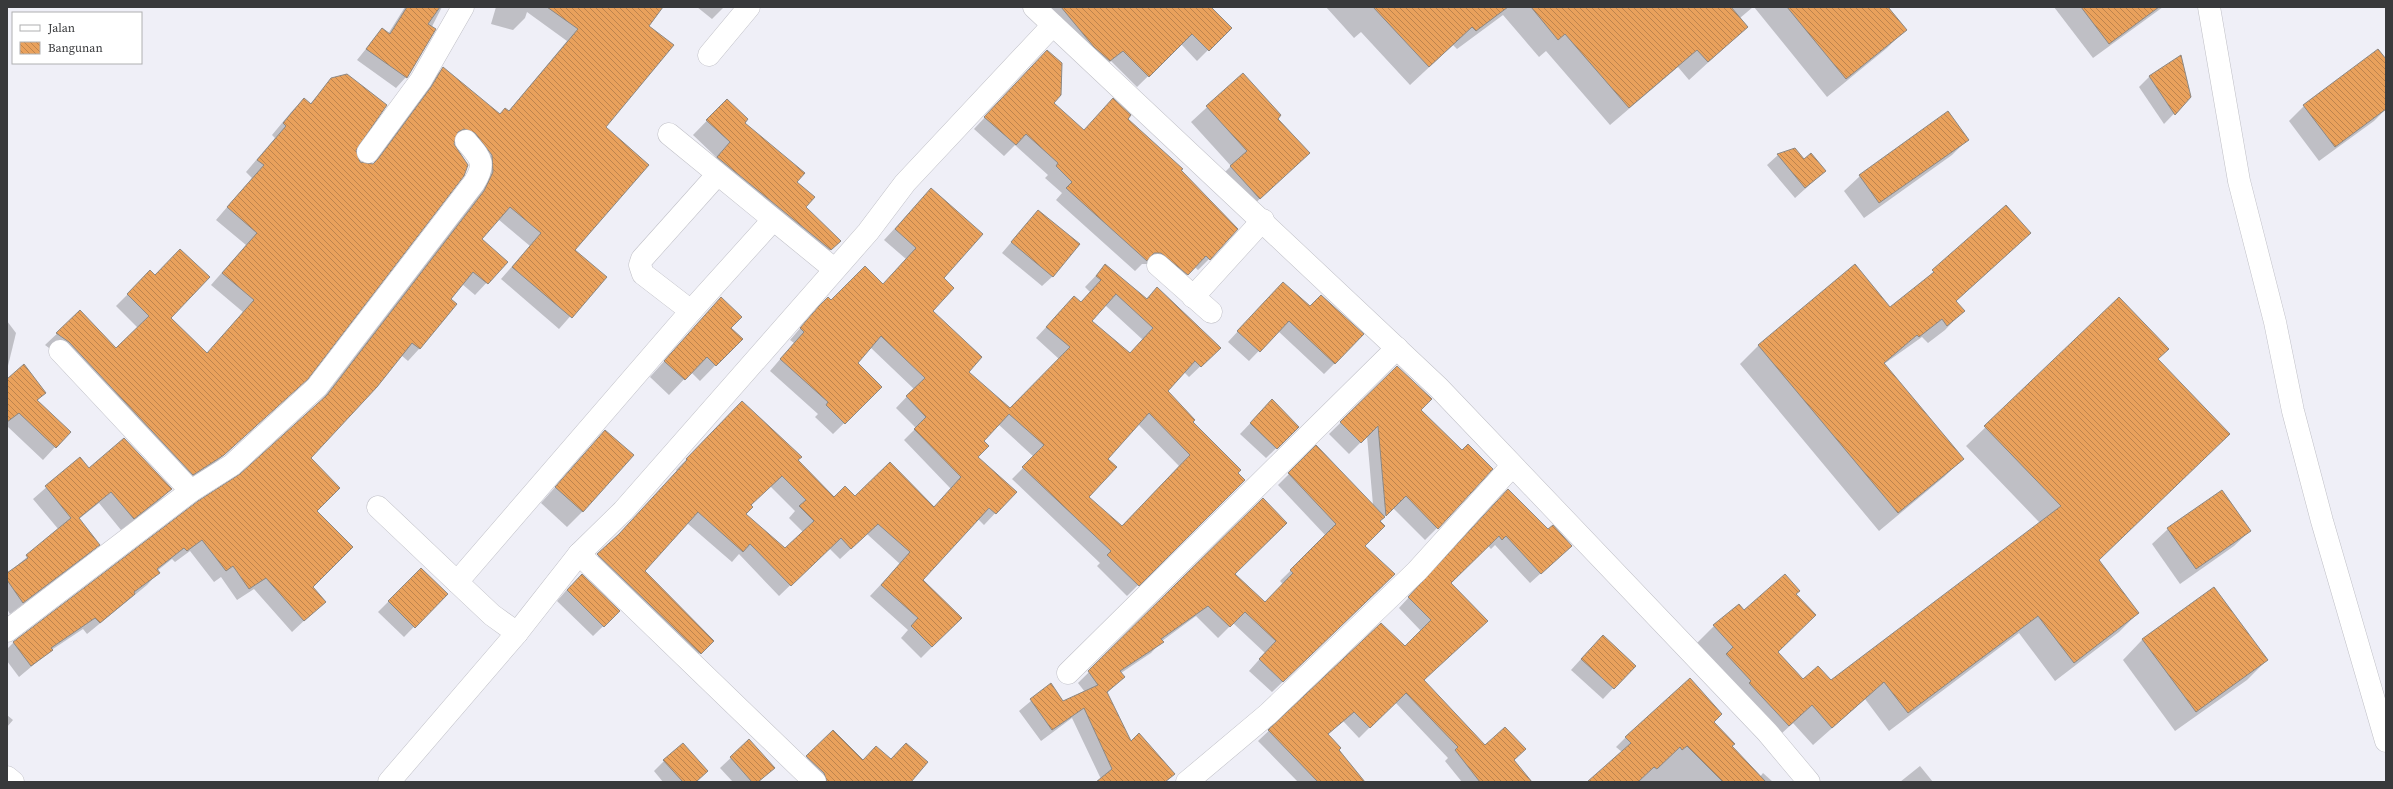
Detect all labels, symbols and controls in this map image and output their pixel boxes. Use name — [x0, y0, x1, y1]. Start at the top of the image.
legend — [12, 12, 142, 64]
text: Jalan — [47, 20, 75, 36]
text: Bangunan — [48, 40, 103, 56]

